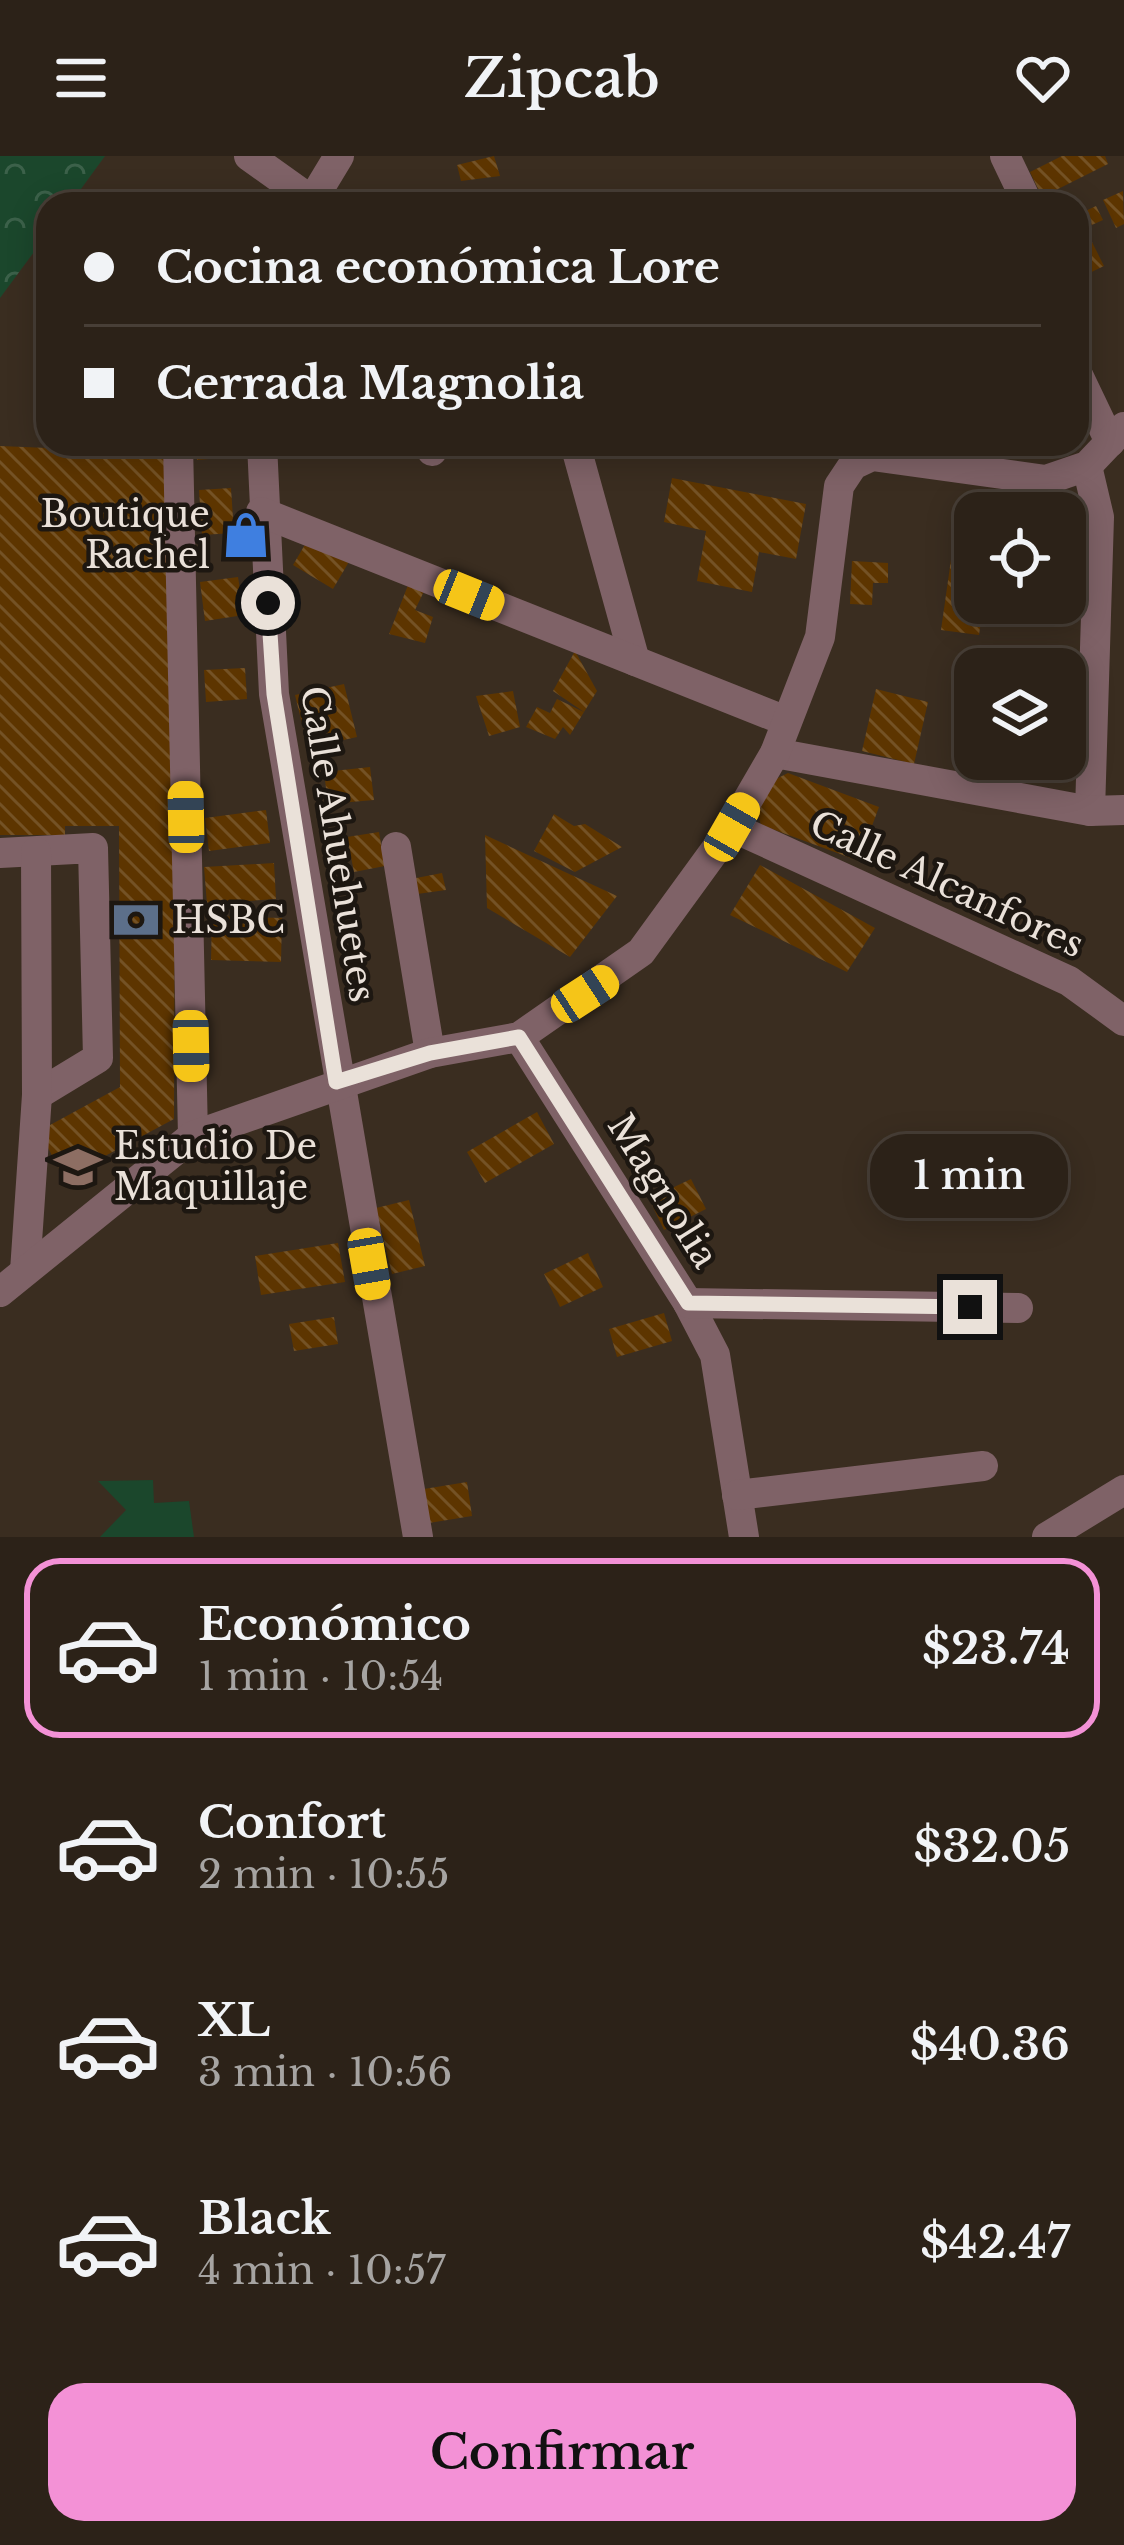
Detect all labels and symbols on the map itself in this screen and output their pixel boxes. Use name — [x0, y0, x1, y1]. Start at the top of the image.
place label: Boutique Rachel — [41, 492, 210, 578]
shop icon: Boutique Rachel — [221, 510, 271, 560]
car — [429, 565, 509, 625]
route start — [241, 576, 295, 630]
street label: Calle Ahuehuetes — [291, 683, 385, 1005]
car — [167, 781, 205, 853]
car — [698, 787, 766, 867]
street label: Calle Alcanfores — [803, 801, 1091, 967]
bank icon: HSBC — [111, 895, 161, 945]
place label: HSBC — [172, 898, 285, 943]
car — [545, 959, 625, 1029]
car — [172, 1010, 210, 1082]
street label: Magnolia — [598, 1106, 728, 1276]
place label: Estudio De Maquillaje — [114, 1124, 317, 1210]
callout: 1 min — [871, 1133, 1069, 1217]
school or university icon: Estudio De Maquillaje — [53, 1142, 103, 1192]
car — [345, 1225, 393, 1303]
route end — [943, 1280, 997, 1334]

